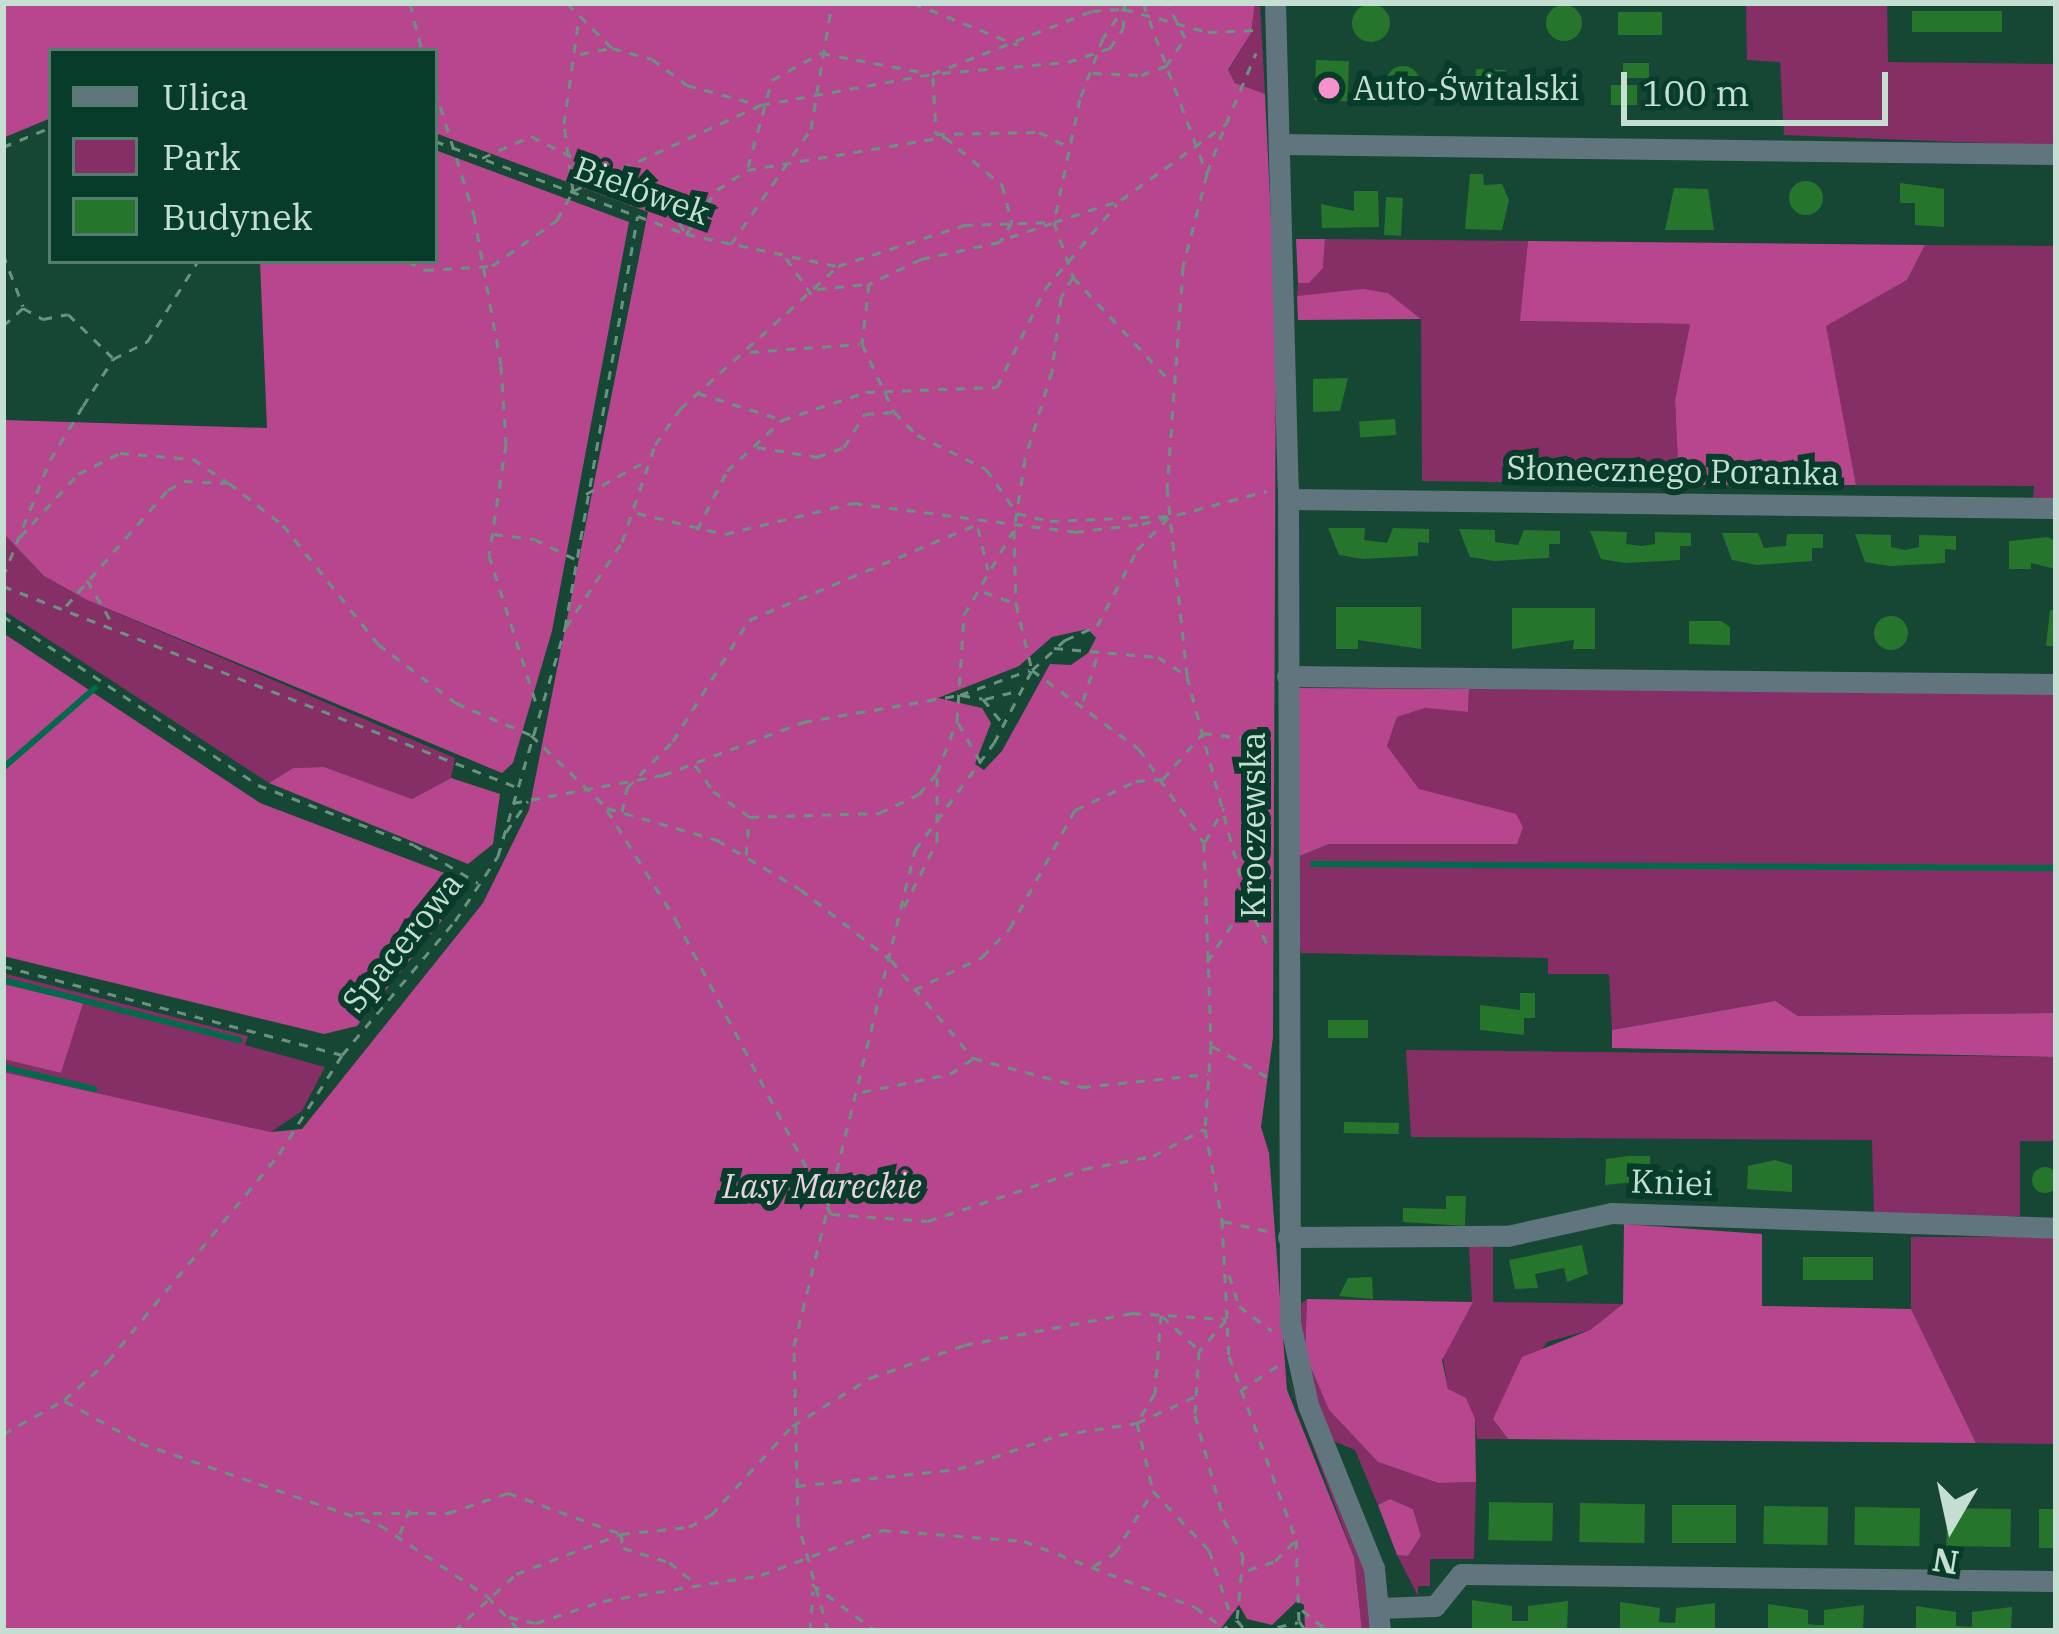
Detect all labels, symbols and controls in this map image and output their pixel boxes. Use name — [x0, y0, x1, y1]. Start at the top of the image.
legend — [48, 48, 438, 264]
scale bar — [1627, 48, 1894, 122]
place label: Auto-Świtalski — [1353, 68, 1579, 108]
text: 100 m — [1642, 69, 1749, 116]
text: Ulica — [162, 73, 249, 120]
marker: Auto-Świtalski — [1316, 75, 1342, 101]
text: Park — [162, 133, 241, 180]
street label: Bielówek — [569, 147, 715, 233]
text: Budynek — [162, 193, 312, 240]
street label: Słonecznego Poranka — [1506, 447, 1840, 493]
street label: Kroczewska — [1233, 732, 1273, 918]
street label: Spacerowa — [334, 864, 470, 1020]
street label: Kniei — [1630, 1161, 1714, 1203]
park label: Lasy Mareckie — [722, 1166, 922, 1206]
north arrow — [1891, 1466, 2011, 1586]
text: N — [1929, 1539, 1962, 1585]

